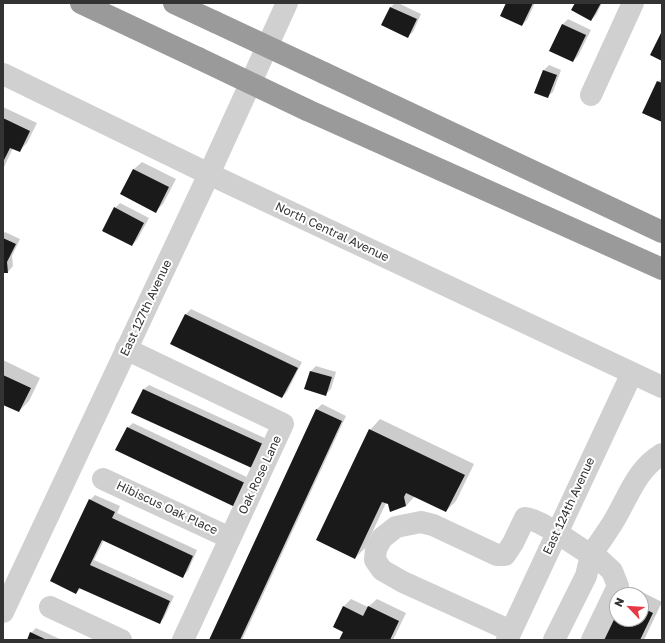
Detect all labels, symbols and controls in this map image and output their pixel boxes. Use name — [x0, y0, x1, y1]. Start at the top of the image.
street label: North Central Avenue — [273, 199, 391, 265]
street label: East 127th Avenue — [117, 257, 175, 359]
street label: Oak Rose Lane — [235, 433, 285, 517]
street label: East 124th Avenue — [540, 455, 598, 557]
street label: Hibiscus Oak Place — [114, 478, 220, 538]
north arrow — [609, 587, 649, 627]
text: N — [611, 596, 626, 609]

